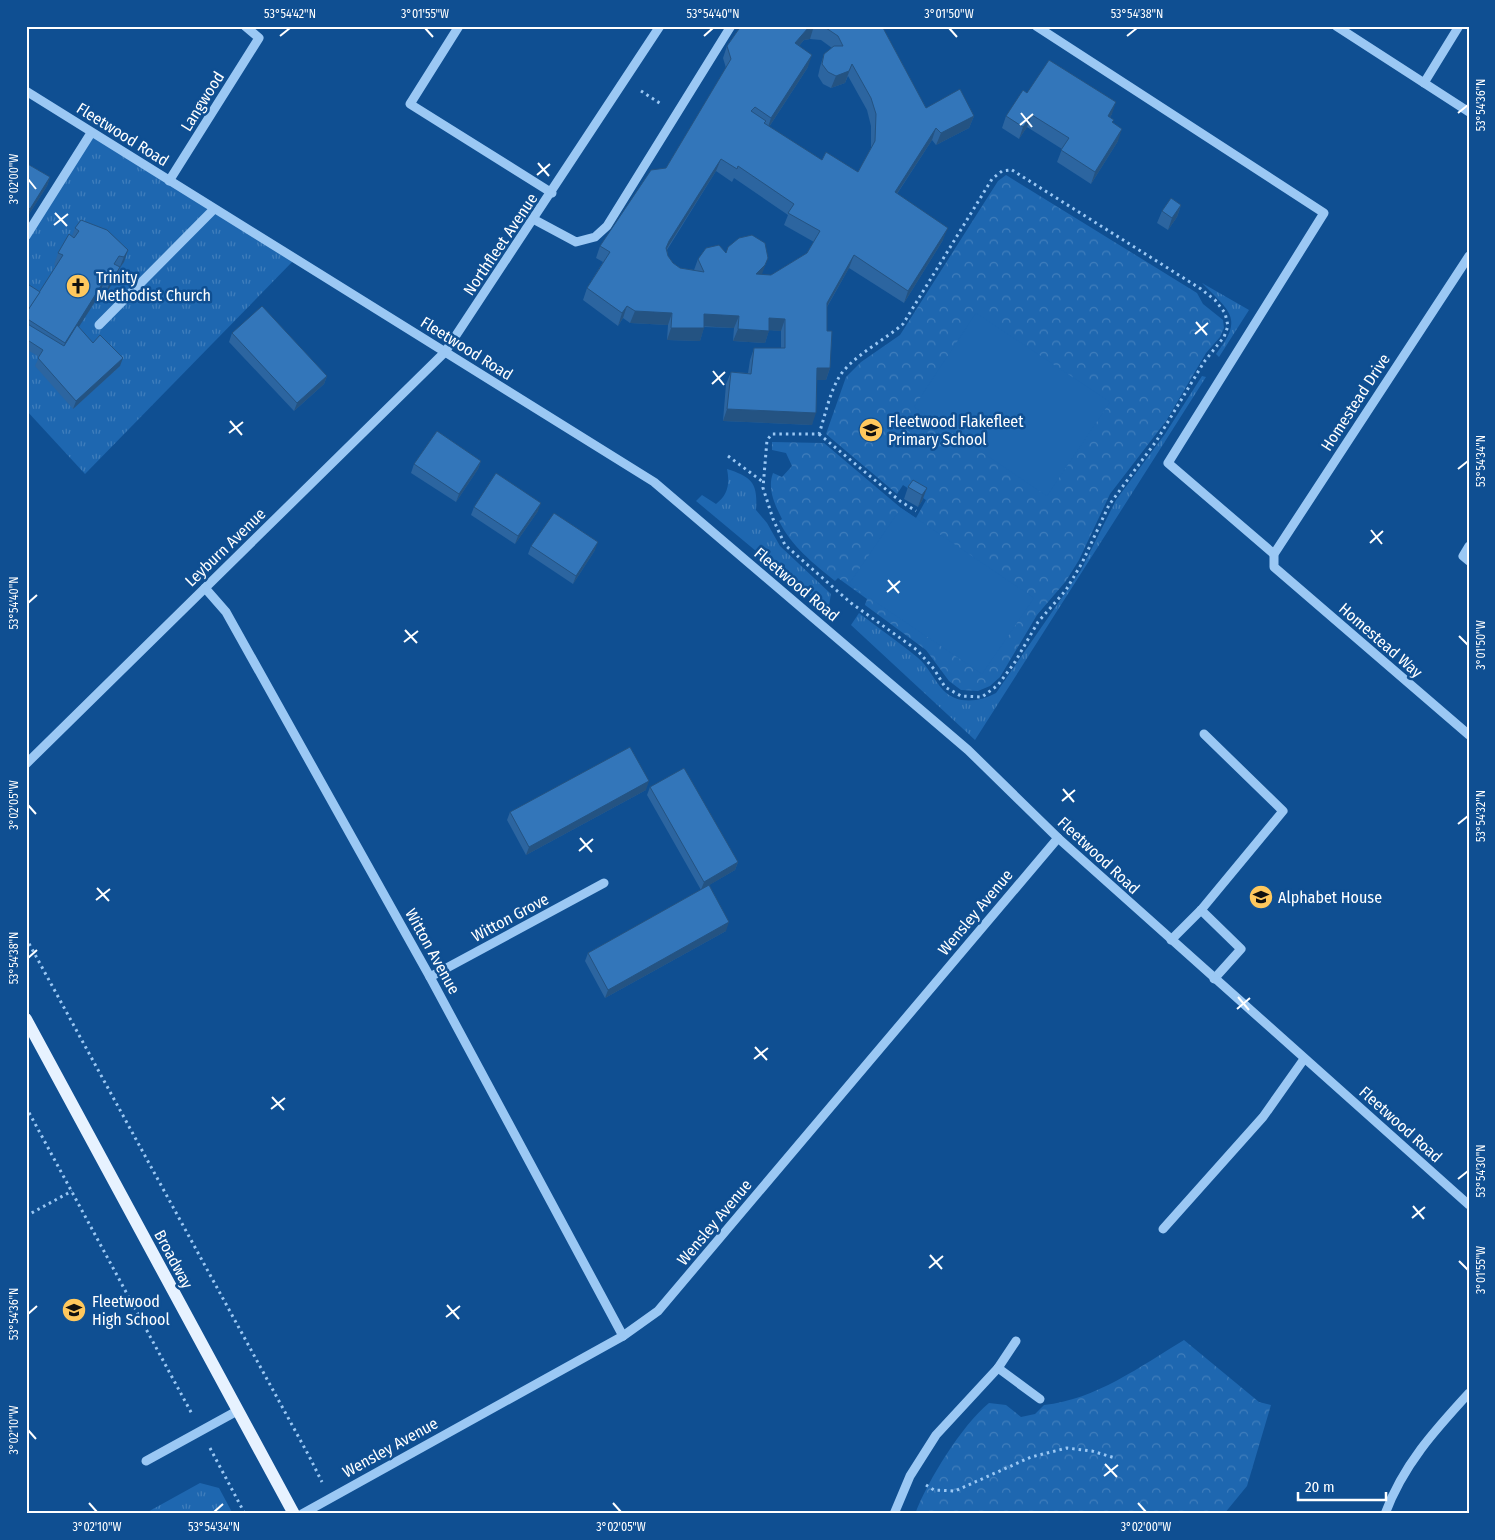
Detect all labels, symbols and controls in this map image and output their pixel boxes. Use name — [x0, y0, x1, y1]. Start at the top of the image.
text: 53°54'42"N — [264, 7, 316, 21]
text: 3°01'55"W — [401, 7, 449, 21]
text: 53°54'40"N — [687, 7, 739, 21]
text: 3°01'50"W — [924, 7, 974, 21]
text: 53°54'38"N — [1111, 7, 1163, 21]
street label: Langwood — [177, 68, 228, 135]
text: 53°54'36"N — [1474, 79, 1488, 131]
street label: Fleetwood Road — [73, 99, 172, 170]
text: 3°02'00"W — [7, 154, 21, 204]
street label: Northfleet Avenue — [459, 190, 542, 299]
place label: Trinity Methodist Church — [96, 268, 211, 305]
church icon: Trinity Methodist Church — [65, 273, 91, 299]
street label: Fleetwood Road — [417, 313, 516, 384]
street label: Homestead Drive — [1317, 350, 1394, 454]
place label: Fleetwood Flakefleet Primary School — [888, 412, 1024, 449]
school or university icon: Fleetwood Flakefleet Primary School — [858, 417, 884, 443]
text: 53°54'34"N — [1474, 435, 1488, 487]
street label: Leyburn Avenue — [181, 504, 270, 590]
street label: Fleetwood Road — [750, 543, 843, 625]
text: 53°54'40"N — [7, 577, 21, 629]
street label: Homestead Way — [1335, 599, 1427, 682]
text: 3°01'50"W — [1474, 620, 1488, 670]
text: 3°02'05"W — [7, 780, 21, 830]
text: 53°54'32"N — [1474, 790, 1488, 842]
street label: Fleetwood Road — [1054, 813, 1143, 898]
street label: Wensley Avenue — [934, 866, 1017, 959]
school or university icon: Alphabet House — [1248, 884, 1274, 910]
place label: Alphabet House — [1278, 888, 1382, 907]
street label: Witton Grove — [468, 889, 552, 946]
street label: Witton Avenue — [401, 905, 464, 997]
text: 53°54'38"N — [7, 932, 21, 984]
street label: Fleetwood Road — [1355, 1082, 1446, 1167]
text: 53°54'30"N — [1474, 1145, 1488, 1197]
street label: Wensley Avenue — [673, 1176, 756, 1269]
street label: Broadway — [150, 1227, 197, 1293]
text: 3°01'55"W — [1474, 1246, 1488, 1294]
text: 53°54'36"N — [7, 1288, 21, 1340]
place label: Fleetwood High School — [92, 1292, 170, 1329]
school or university icon: Fleetwood High School — [61, 1297, 87, 1323]
text: 3°02'10"W — [7, 1405, 21, 1455]
street label: Wensley Avenue — [339, 1413, 441, 1481]
scale bar — [1298, 1470, 1385, 1502]
text: 20 m — [1305, 1478, 1335, 1496]
text: 3°02'10"W — [72, 1520, 122, 1534]
text: 53°54'34"N — [188, 1520, 240, 1534]
text: 3°02'05"W — [596, 1520, 646, 1534]
text: 3°02'00"W — [1121, 1520, 1171, 1534]

